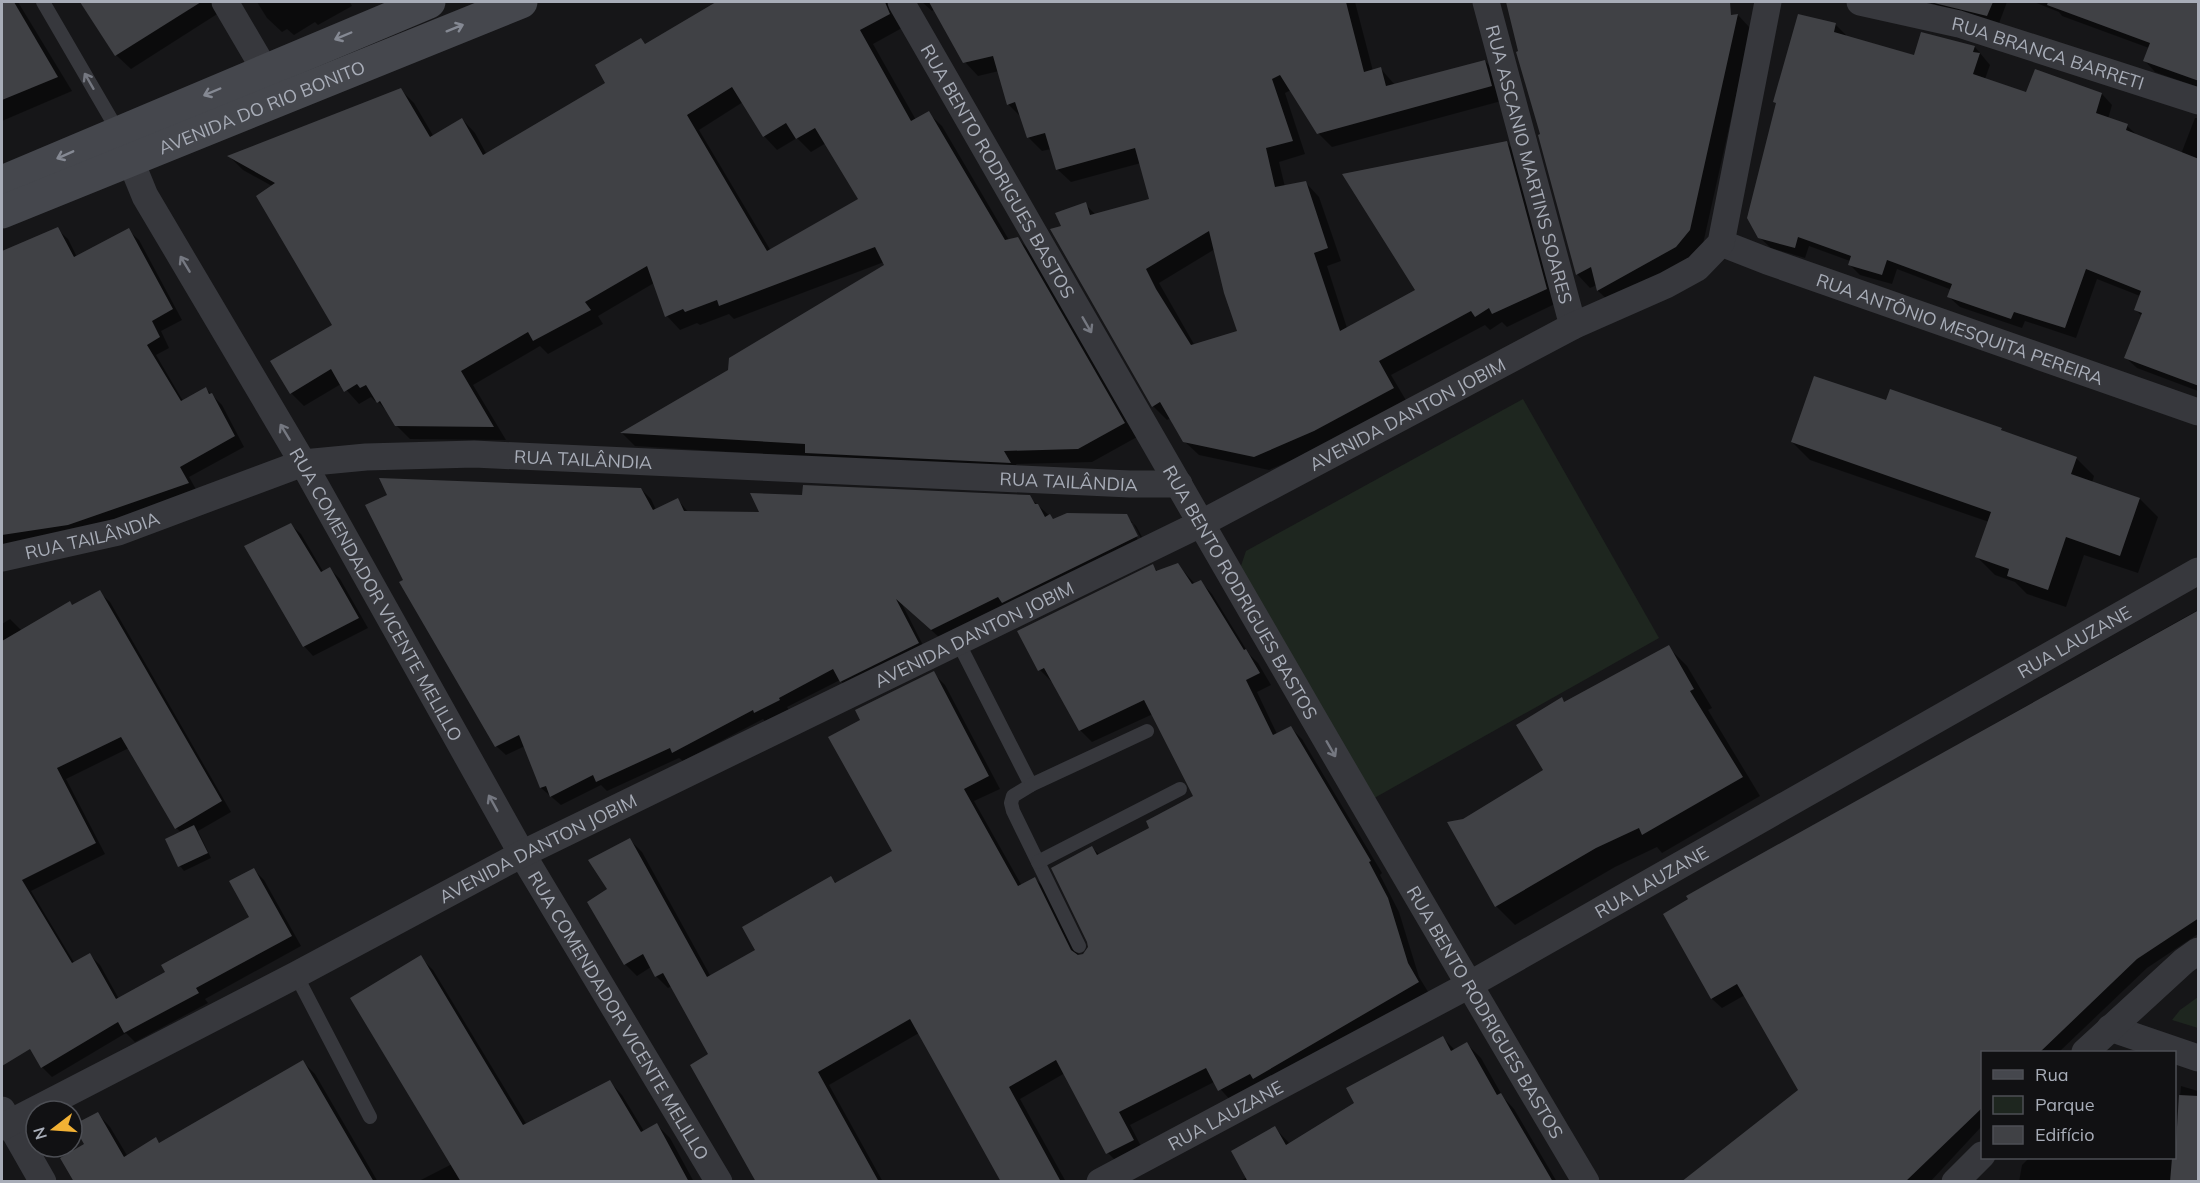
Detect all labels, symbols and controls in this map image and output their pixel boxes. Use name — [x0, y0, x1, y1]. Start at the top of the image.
street label: RUA BRANCA BARRETI — [1950, 11, 2147, 94]
one-way arrow — [446, 22, 464, 33]
street label: RUA ASCANIO MARTINS SOARES — [1481, 22, 1578, 306]
one-way arrow — [335, 31, 353, 43]
street label: RUA BENTO RODRIGUES BASTOS — [916, 40, 1080, 302]
street label: AVENIDA DO RIO BONITO — [155, 55, 368, 159]
one-way arrow — [83, 73, 95, 90]
one-way arrow — [203, 87, 221, 98]
one-way arrow — [56, 149, 74, 161]
one-way arrow — [179, 256, 191, 273]
street label: RUA ANTÔNIO MESQUITA PEREIRA — [1813, 268, 2107, 390]
one-way arrow — [1081, 316, 1093, 333]
street label: AVENIDA DANTON JOBIM — [1305, 352, 1509, 475]
one-way arrow — [278, 424, 290, 441]
street label: RUA COMENDADOR VICENTE MELILLO — [285, 443, 468, 745]
street label: RUA TAILÂNDIA — [514, 444, 653, 474]
street label: RUA BENTO RODRIGUES BASTOS — [1158, 461, 1323, 723]
street label: RUA TAILÂNDIA — [999, 467, 1138, 496]
street label: RUA TAILÂNDIA — [23, 506, 163, 564]
street label: AVENIDA DANTON JOBIM — [870, 576, 1077, 692]
street label: RUA LAUZANE — [2013, 600, 2135, 683]
one-way arrow — [1326, 740, 1338, 757]
street label: AVENIDA DANTON JOBIM — [435, 788, 640, 908]
one-way arrow — [487, 795, 499, 812]
street label: RUA LAUZANE — [1590, 840, 1712, 923]
street label: RUA COMENDADOR VICENTE MELILLO — [523, 867, 715, 1164]
street label: RUA BENTO RODRIGUES BASTOS — [1402, 882, 1569, 1143]
legend — [1981, 1051, 2176, 1159]
text: Rua — [2035, 1063, 2069, 1086]
street label: RUA LAUZANE — [1164, 1075, 1287, 1155]
text: Parque — [2035, 1093, 2094, 1116]
north arrow — [24, 1099, 84, 1159]
text: Edifício — [2035, 1123, 2094, 1146]
text: N — [28, 1125, 51, 1142]

